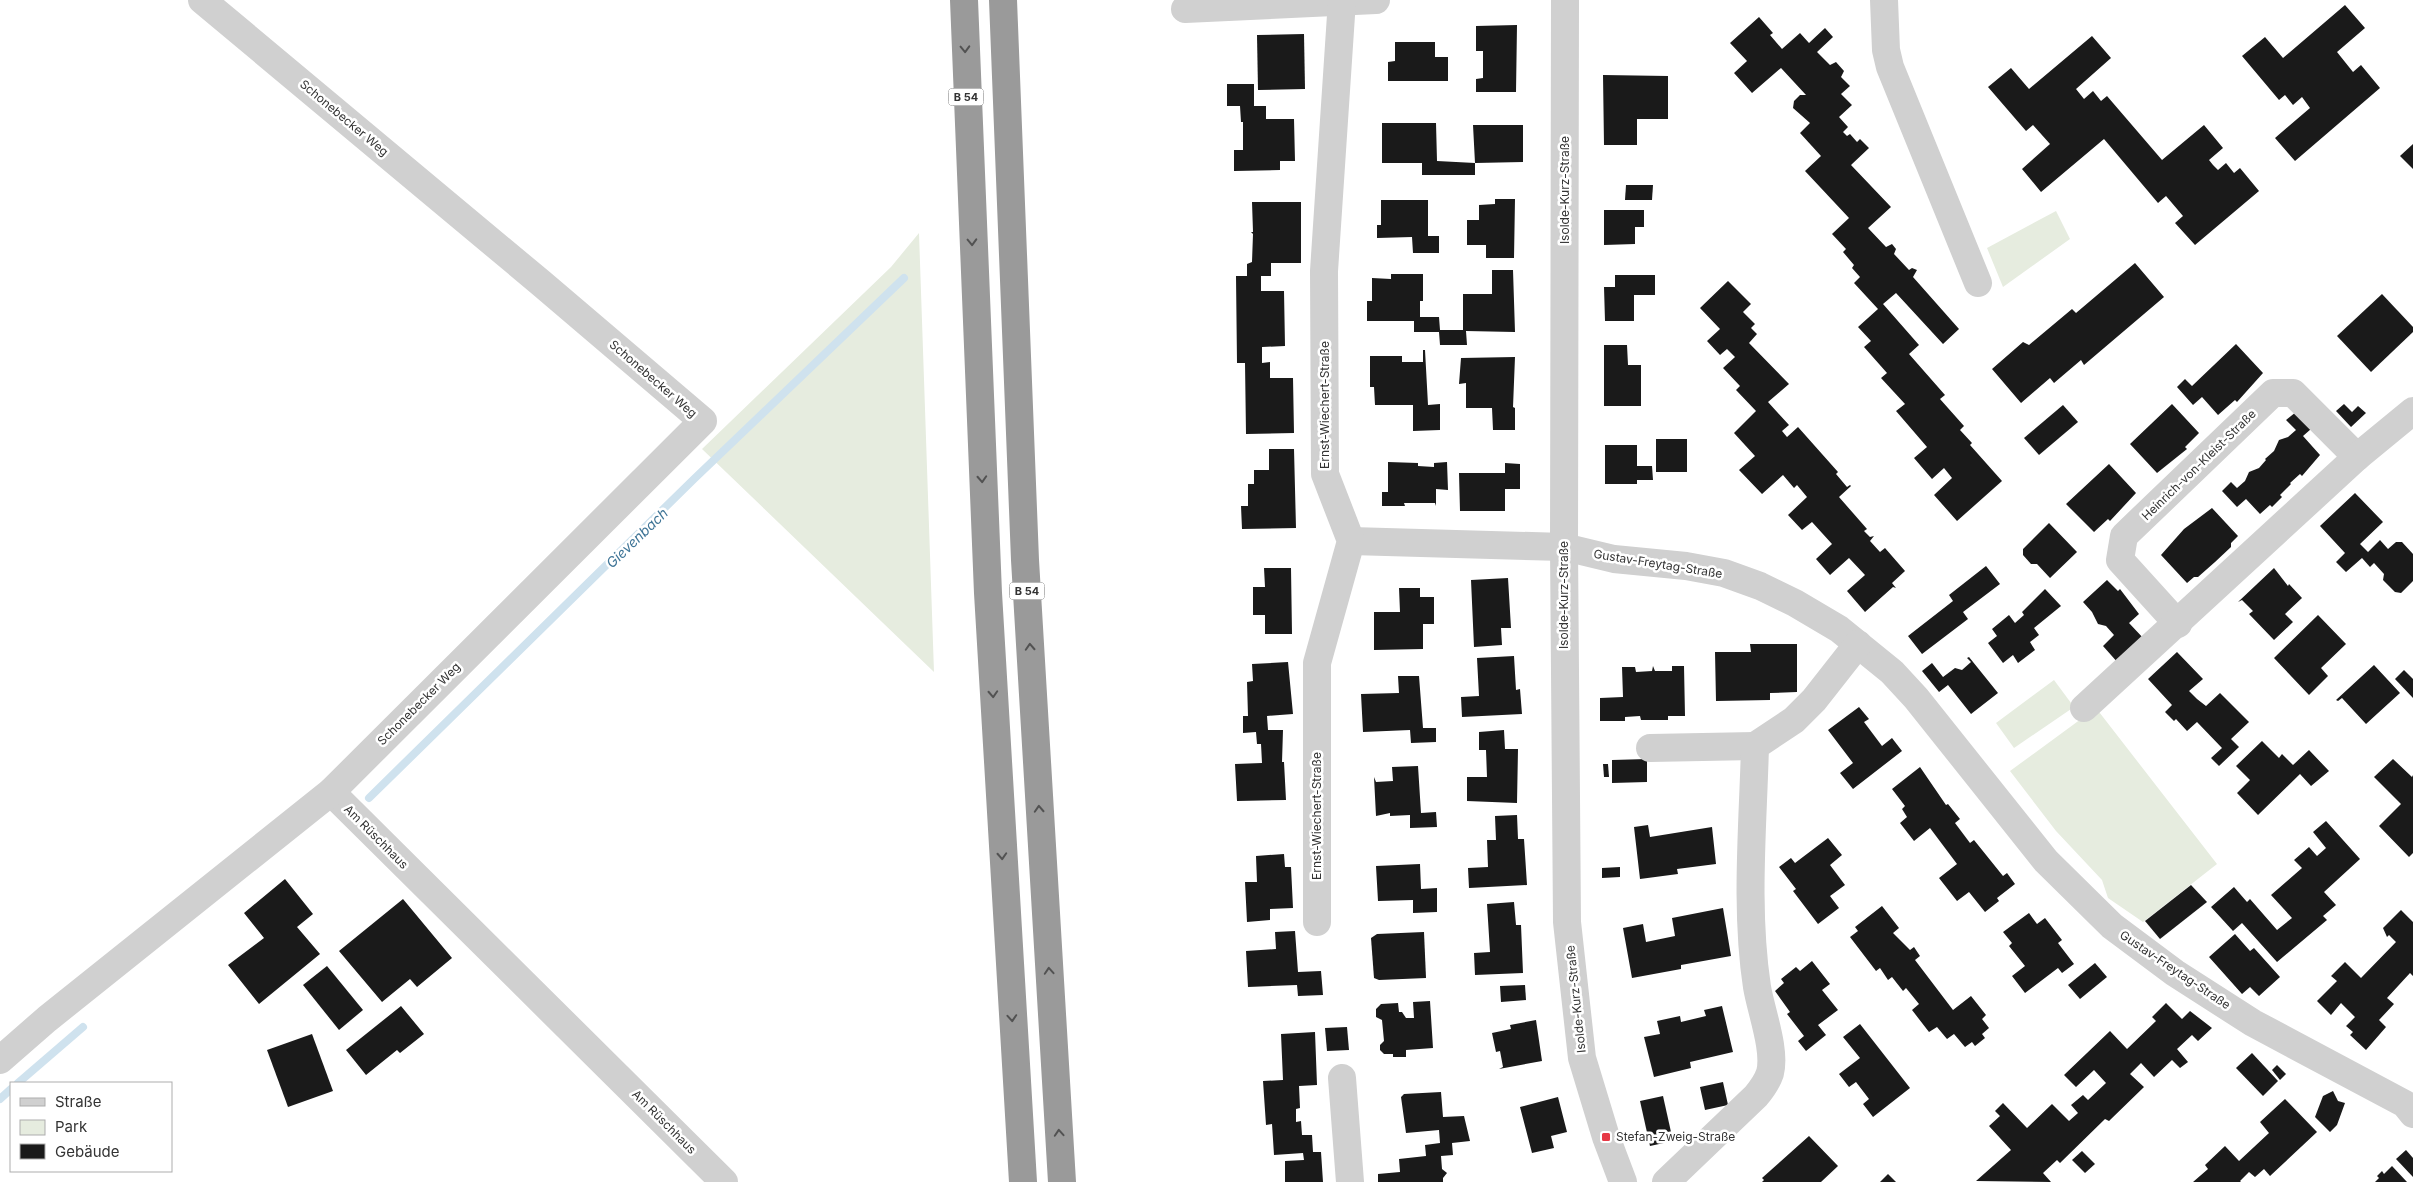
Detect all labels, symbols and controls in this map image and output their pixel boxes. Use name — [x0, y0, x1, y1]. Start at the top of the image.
one-way arrow — [960, 45, 970, 53]
street label: Schonebecker Weg — [297, 76, 392, 159]
road number: B 54 — [948, 88, 984, 105]
street label: Isolde-Kurz-Straße — [1557, 136, 1572, 244]
one-way arrow — [967, 238, 978, 246]
street label: Schonebecker Weg — [607, 337, 700, 421]
street label: Ernst-Wiechert-Straße — [1317, 341, 1332, 469]
street label: Heinrich-von-Kleist-Straße — [2138, 406, 2259, 523]
one-way arrow — [977, 475, 988, 483]
water label: Gievenbach — [602, 504, 671, 571]
street label: Isolde-Kurz-Straße — [1556, 541, 1571, 649]
street label: Gustav-Freytag-Straße — [1593, 546, 1724, 581]
road number: B 54 — [1010, 582, 1044, 600]
one-way arrow — [1024, 642, 1035, 650]
street label: Schonebecker Weg — [374, 659, 463, 748]
one-way arrow — [988, 690, 998, 698]
street label: Ernst-Wiechert-Straße — [1309, 752, 1324, 880]
street label: Am Rüschhaus — [341, 801, 412, 872]
one-way arrow — [1033, 805, 1044, 813]
one-way arrow — [996, 852, 1007, 860]
street label: Gustav-Freytag-Straße — [2117, 927, 2233, 1012]
street label: Isolde-Kurz-Straße — [1562, 944, 1589, 1054]
one-way arrow — [1043, 967, 1054, 975]
one-way arrow — [1006, 1014, 1017, 1022]
legend — [10, 1082, 172, 1172]
street label: Am Rüschhaus — [629, 1086, 700, 1157]
text: Straße — [55, 1092, 102, 1111]
text: Park — [55, 1117, 88, 1136]
one-way arrow — [1053, 1129, 1064, 1137]
place label: Stefan-Zweig-Straße — [1616, 1129, 1735, 1144]
marker: Stefan-Zweig-Straße — [1600, 1131, 1612, 1143]
text: Gebäude — [55, 1142, 120, 1161]

